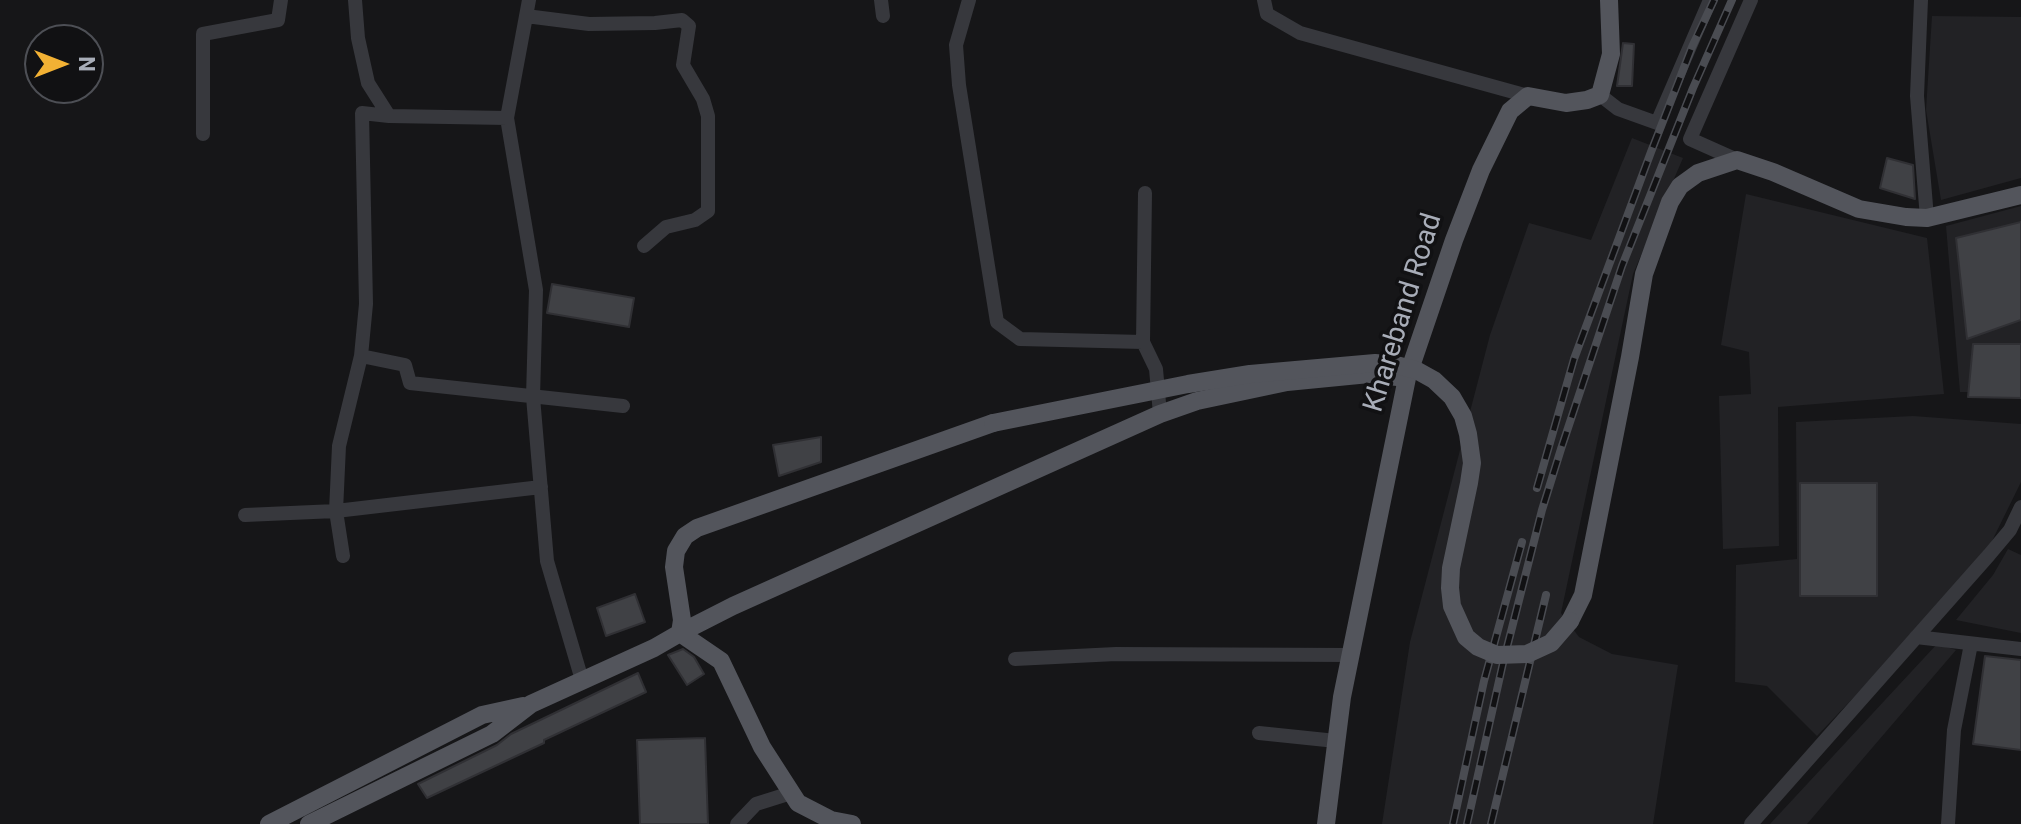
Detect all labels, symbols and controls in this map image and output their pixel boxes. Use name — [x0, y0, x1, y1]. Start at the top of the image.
north arrow — [24, 24, 104, 104]
text: N — [74, 56, 99, 72]
street label: Khareband Road — [1358, 210, 1450, 416]

